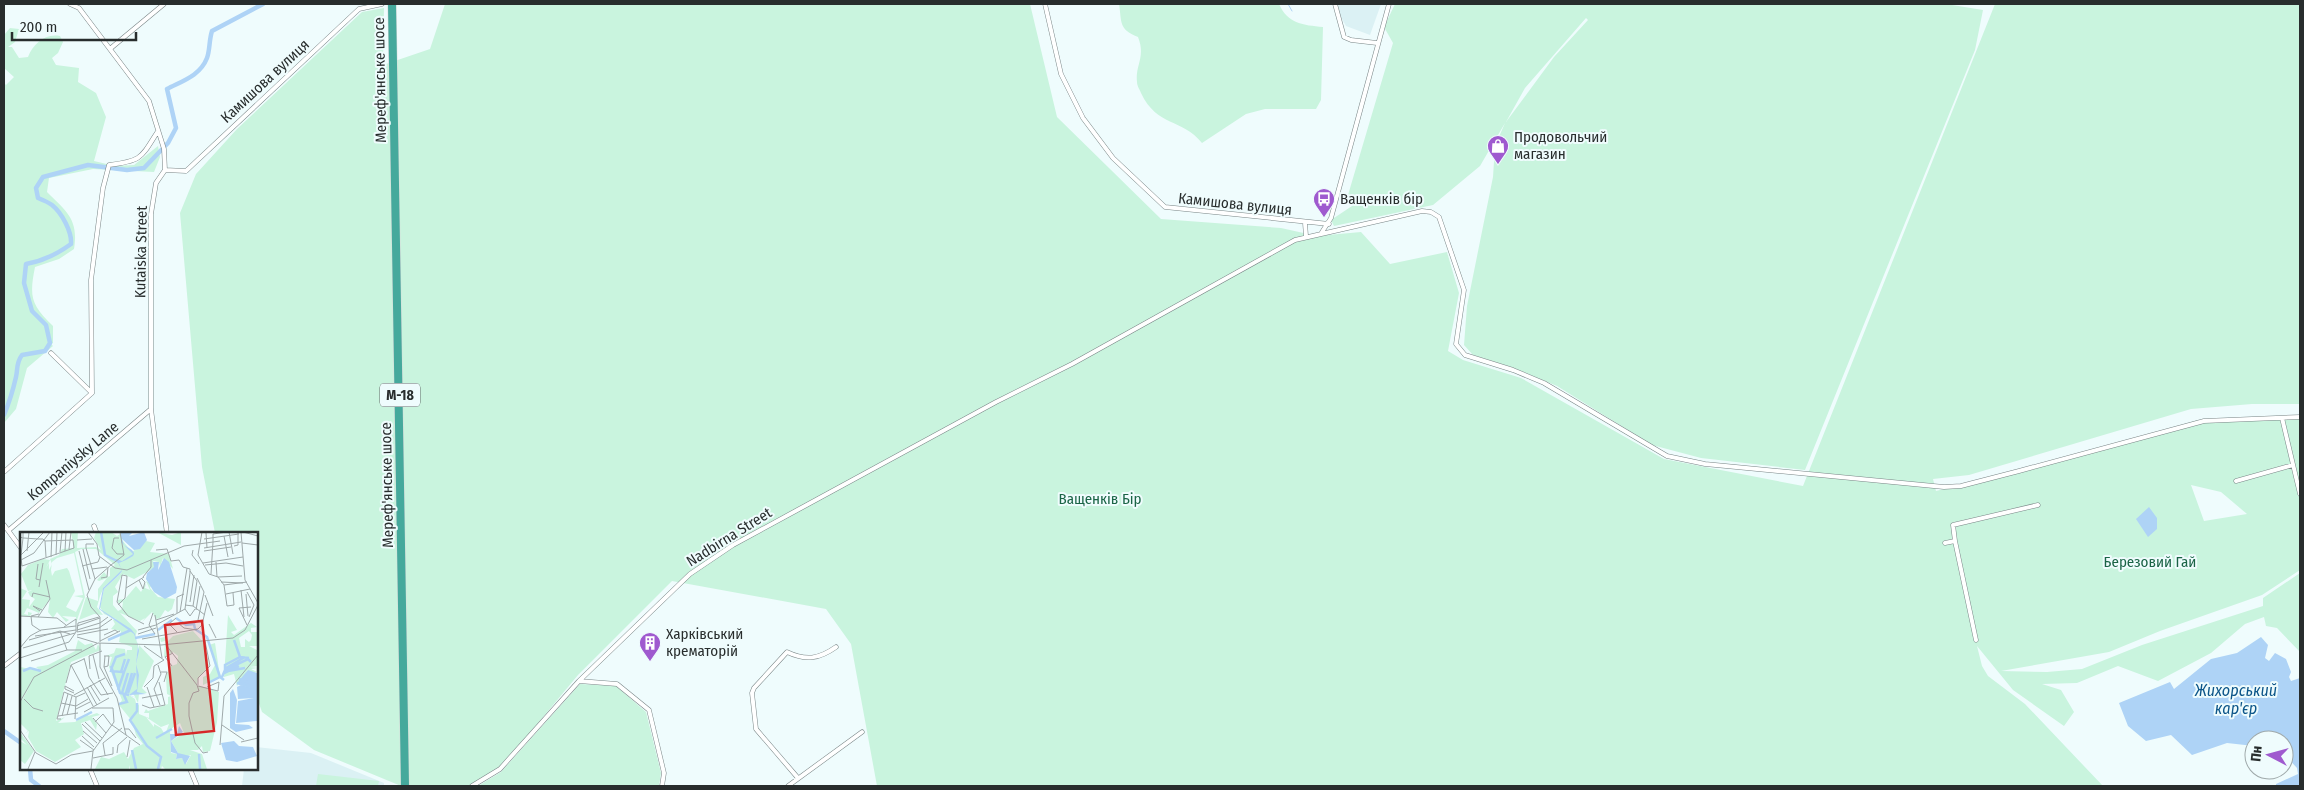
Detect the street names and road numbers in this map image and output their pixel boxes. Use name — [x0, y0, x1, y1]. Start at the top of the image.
street label: Мереф'янське шосе — [370, 17, 390, 143]
street label: Камишова вулиця — [217, 35, 313, 127]
street label: Камишова вулиця — [1177, 189, 1293, 219]
street label: Kutaiska Street — [131, 206, 151, 298]
road number: М-18 — [380, 384, 420, 406]
street label: Kompaniysky Lane — [24, 418, 122, 504]
street label: Мереф'янське шосе — [377, 422, 397, 548]
street label: Nadbirna Street — [683, 504, 775, 570]

